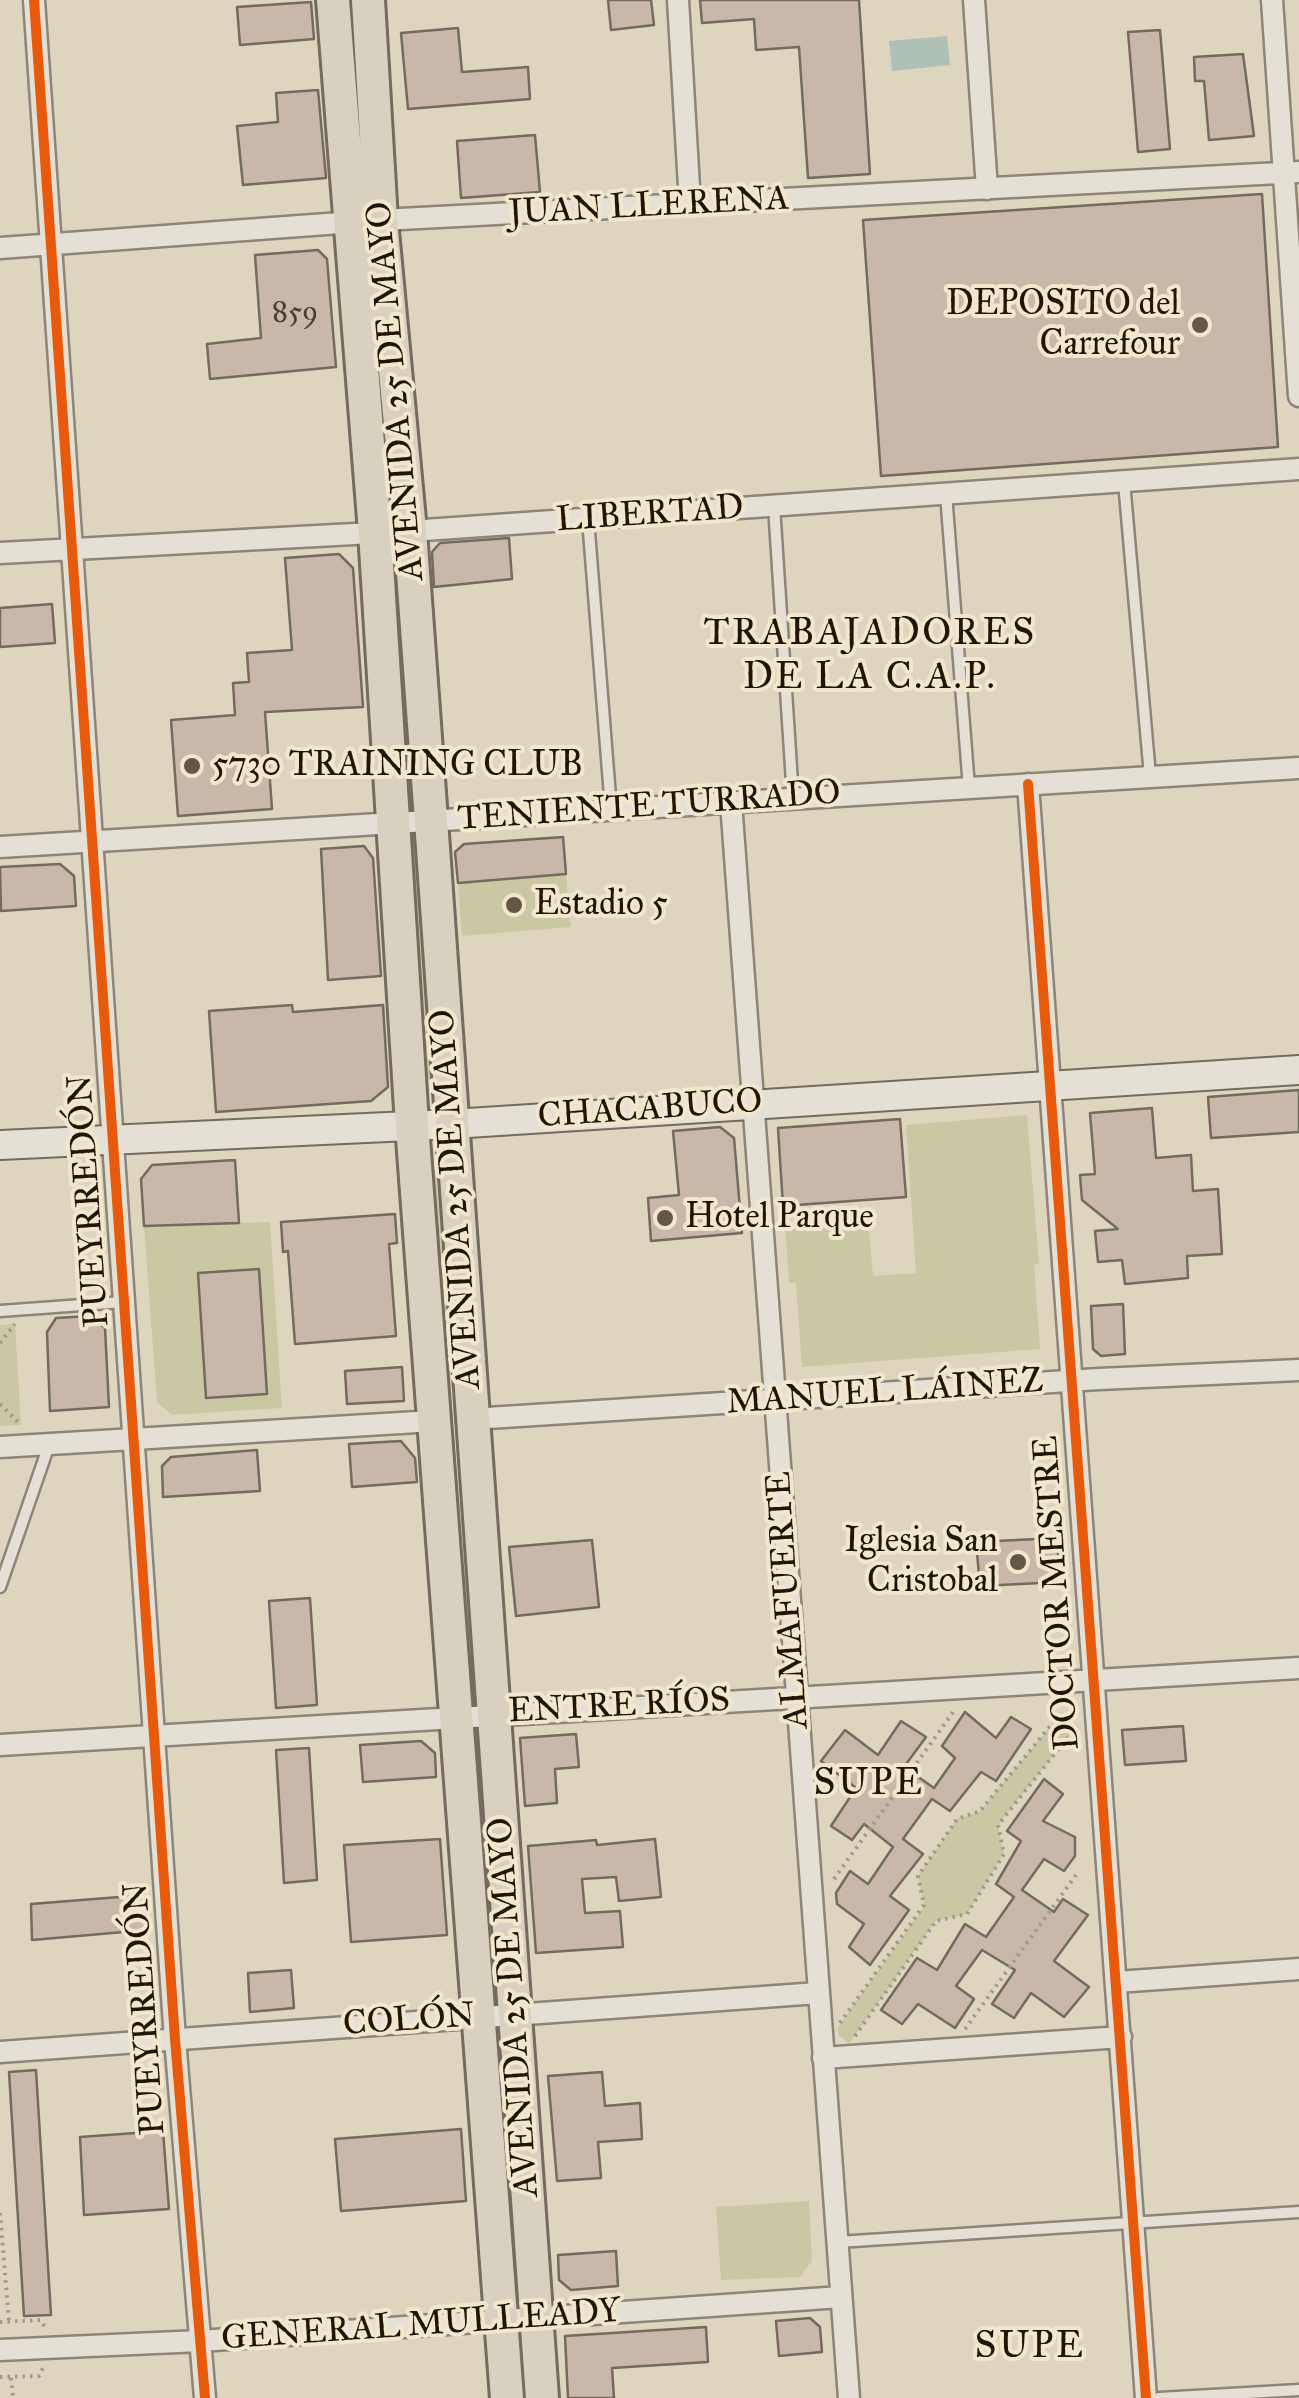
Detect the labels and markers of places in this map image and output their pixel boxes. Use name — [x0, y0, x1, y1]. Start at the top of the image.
place label: DEPOSITO del Carrefour — [946, 284, 1180, 366]
marker: DEPOSITO del Carrefour — [1189, 314, 1211, 336]
place label: 5730 TRAINING CLUB — [212, 745, 583, 787]
marker: 5730 TRAINING CLUB — [181, 755, 203, 777]
place label: Estadio 5 — [534, 884, 668, 926]
marker: Estadio 5 — [503, 894, 525, 916]
place label: Hotel Parque — [685, 1197, 874, 1239]
marker: Hotel Parque — [654, 1207, 676, 1229]
place label: Iglesia San Cristobal — [845, 1521, 998, 1603]
marker: Iglesia San Cristobal — [1007, 1551, 1029, 1573]

